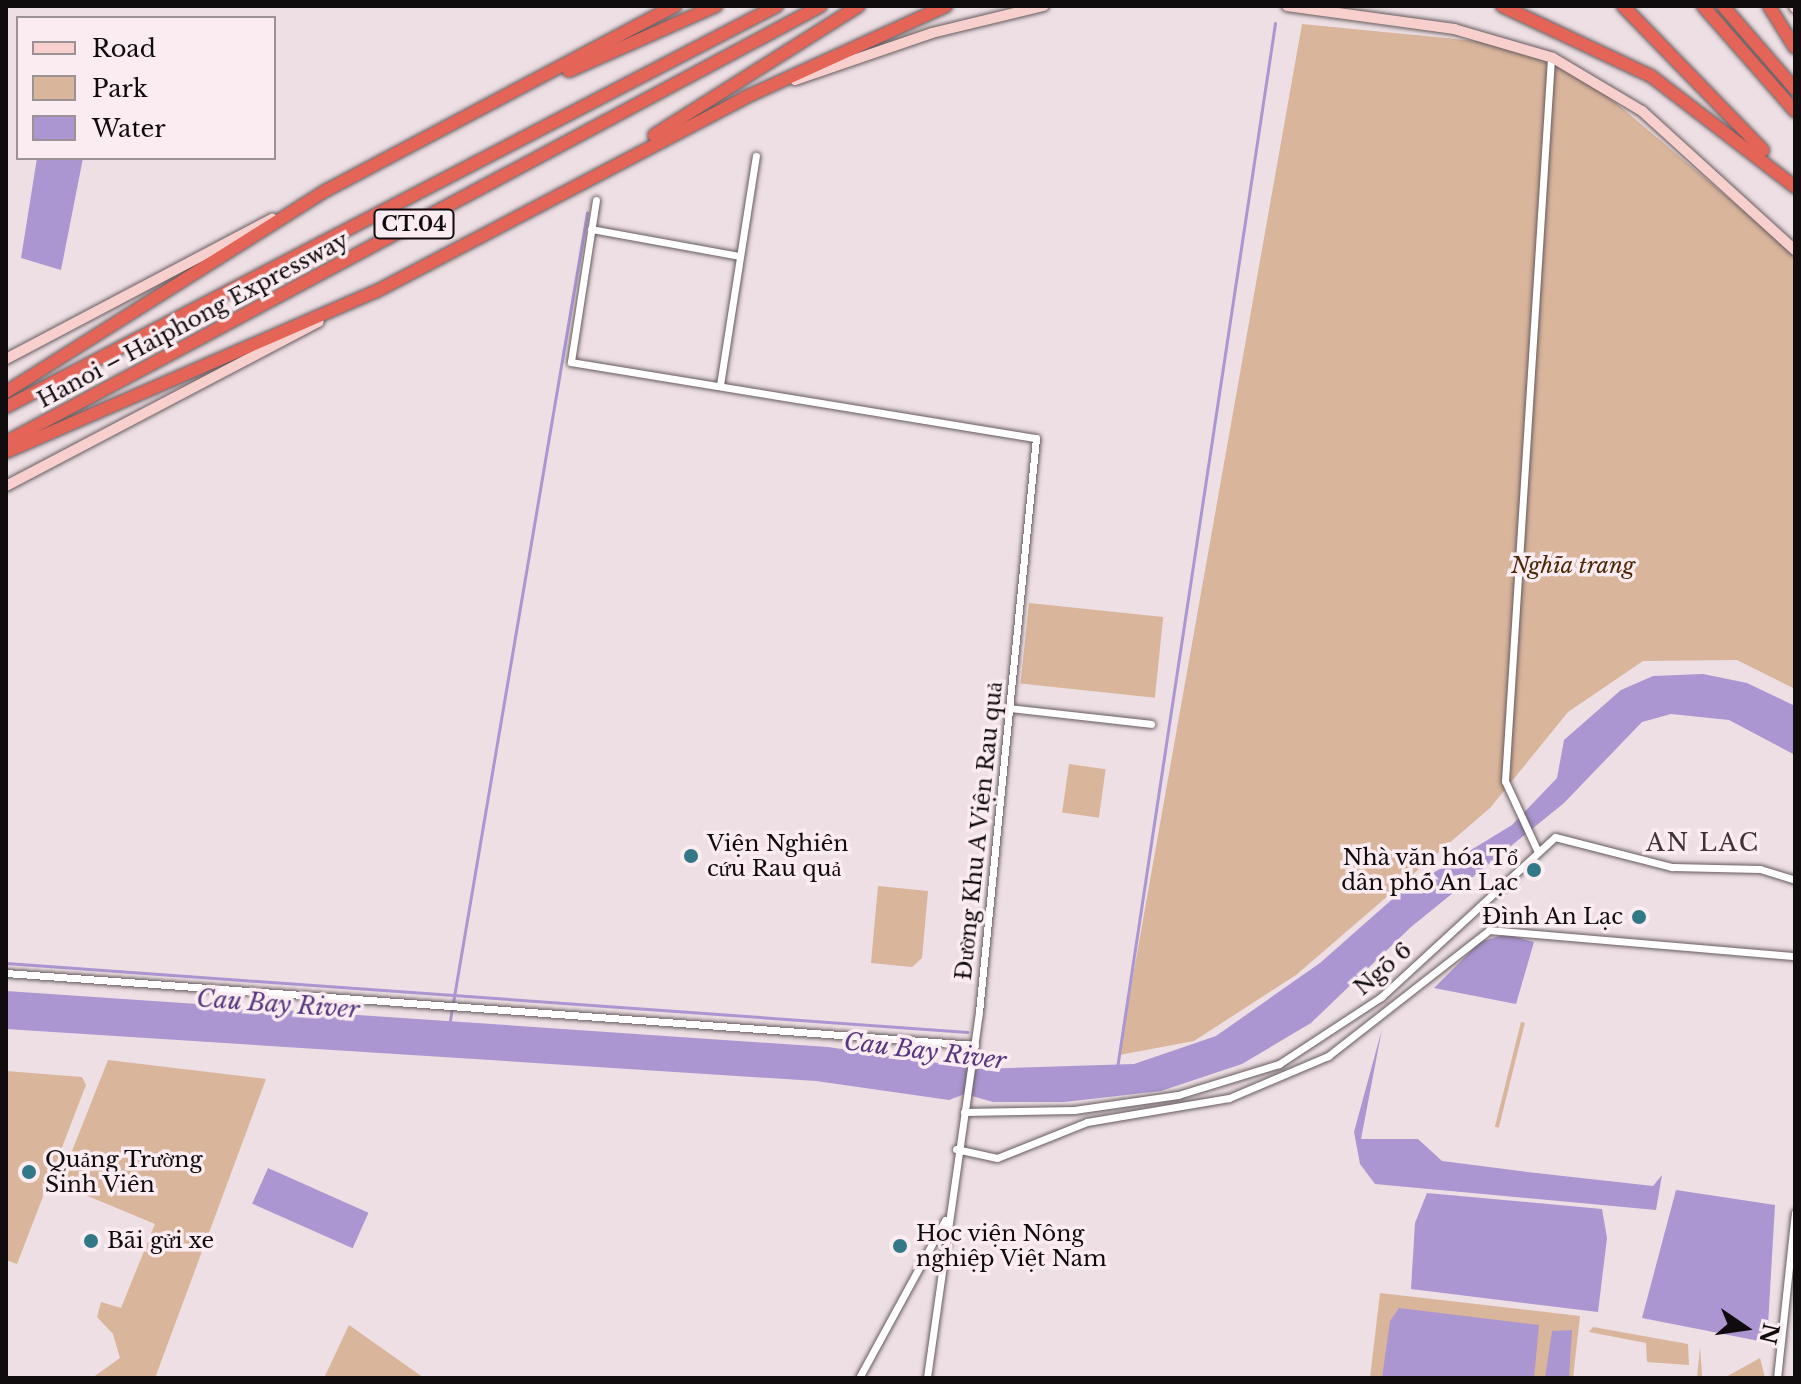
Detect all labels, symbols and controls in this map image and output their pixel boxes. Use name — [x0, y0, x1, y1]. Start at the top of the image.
legend — [16, 16, 276, 160]
text: Road — [92, 34, 156, 63]
text: Park — [92, 74, 148, 103]
text: Water — [92, 114, 166, 143]
road number: CT.04 — [372, 208, 456, 240]
street label: Hanoi – Haiphong Expressway — [33, 227, 353, 413]
park label: Nghĩa trang — [1511, 553, 1635, 579]
street label: Đường Khu A Viện Rau quả — [950, 679, 1008, 983]
district label: AN LAC — [1646, 829, 1760, 857]
place label: Viện Nghiên cứu Rau quả — [707, 830, 848, 882]
place label: Nhà văn hóa Tổ dân phố An Lạc — [1340, 844, 1518, 896]
marker: Viện Nghiên cứu Rau quả — [682, 847, 700, 865]
marker: Nhà văn hóa Tổ dân phố An Lạc — [1525, 861, 1543, 879]
place label: Đình An Lạc — [1481, 904, 1623, 930]
marker: Đình An Lạc — [1630, 908, 1648, 926]
street label: Ngõ 6 — [1349, 937, 1417, 1001]
water label: Cau Bay River — [195, 984, 361, 1024]
water label: Cau Bay River — [842, 1027, 1008, 1075]
place label: Quảng Trường Sinh Viên — [45, 1146, 203, 1198]
marker: Quảng Trường Sinh Viên — [20, 1163, 38, 1181]
place label: Học viện Nông nghiệp Việt Nam — [916, 1220, 1107, 1272]
place label: Bãi gửi xe — [107, 1228, 214, 1254]
marker: Bãi gửi xe — [82, 1232, 100, 1250]
marker: Học viện Nông nghiệp Việt Nam — [891, 1237, 909, 1255]
north arrow — [1705, 1288, 1785, 1368]
text: N — [1753, 1320, 1784, 1347]

